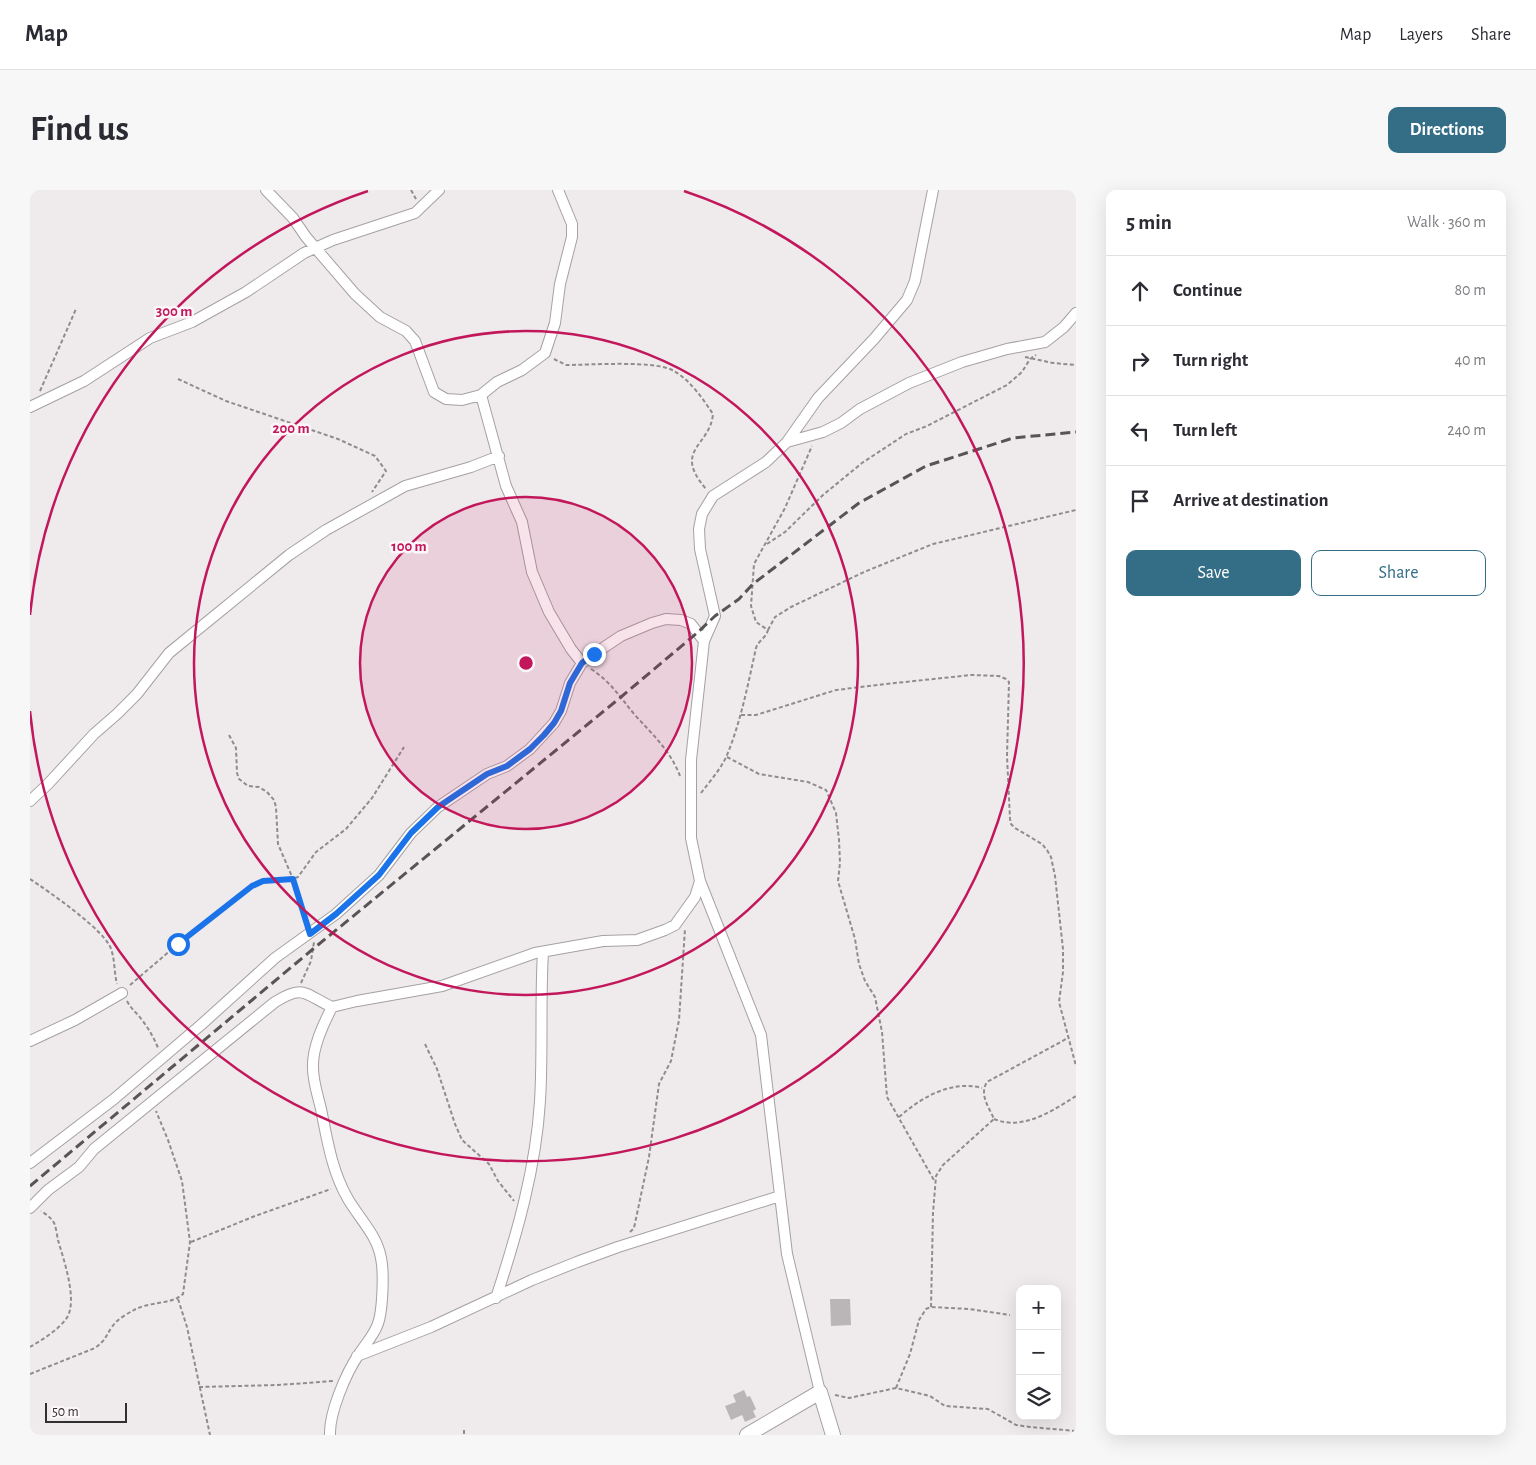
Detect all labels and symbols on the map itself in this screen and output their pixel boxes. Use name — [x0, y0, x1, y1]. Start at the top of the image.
text: 300 m — [156, 304, 192, 319]
text: 200 m — [272, 421, 310, 436]
text: 100 m — [391, 539, 427, 554]
route end — [583, 643, 606, 666]
centre of rings — [517, 654, 535, 672]
route start — [167, 933, 190, 956]
scale bar — [45, 1400, 128, 1423]

